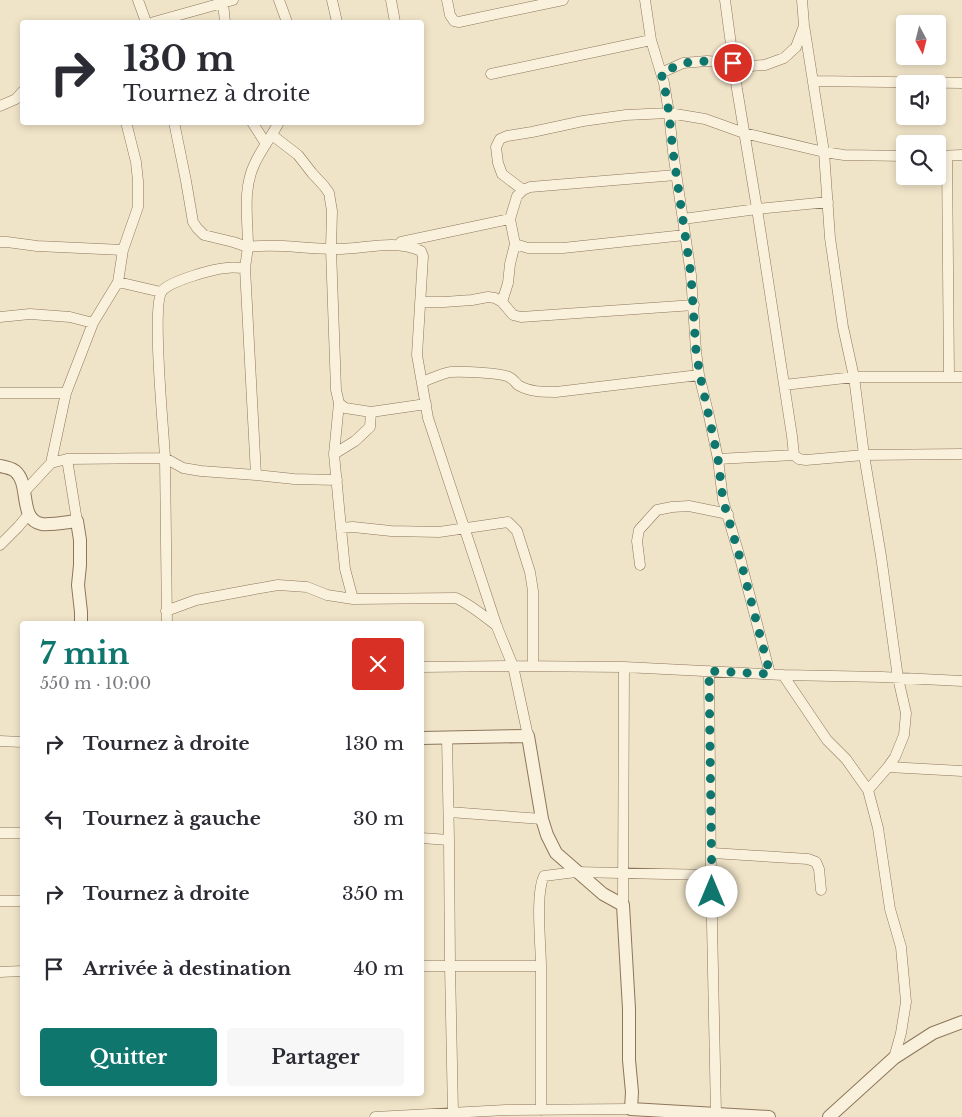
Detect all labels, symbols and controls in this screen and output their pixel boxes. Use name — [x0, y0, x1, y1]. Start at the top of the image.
north arrow — [896, 15, 946, 65]
map controls — [896, 15, 946, 185]
text: 130 m — [123, 37, 235, 80]
icon: right — [40, 40, 105, 105]
pin — [712, 42, 754, 84]
icon: arrive — [719, 49, 747, 77]
button: sound — [896, 75, 946, 125]
text: Tournez à droite — [123, 80, 310, 107]
button: search — [896, 135, 946, 185]
text: 7 min — [40, 635, 129, 672]
button: close — [352, 638, 404, 690]
text: 550 m · 10:00 — [40, 673, 151, 693]
icon: right — [40, 730, 68, 758]
text: Tournez à droite — [83, 732, 250, 755]
text: 130 m — [344, 732, 404, 755]
icon: left — [40, 805, 68, 833]
text: Tournez à gauche — [83, 807, 261, 830]
text: 30 m — [353, 807, 404, 830]
position arrow — [685, 865, 737, 917]
icon: right — [40, 880, 68, 908]
text: Tournez à droite — [83, 882, 250, 905]
text: 350 m — [342, 882, 404, 905]
icon: arrive — [40, 955, 68, 983]
text: Arrivée à destination — [83, 957, 291, 980]
text: 40 m — [353, 957, 404, 980]
button: Quitter — [40, 1028, 217, 1086]
button: Partager — [227, 1028, 404, 1086]

